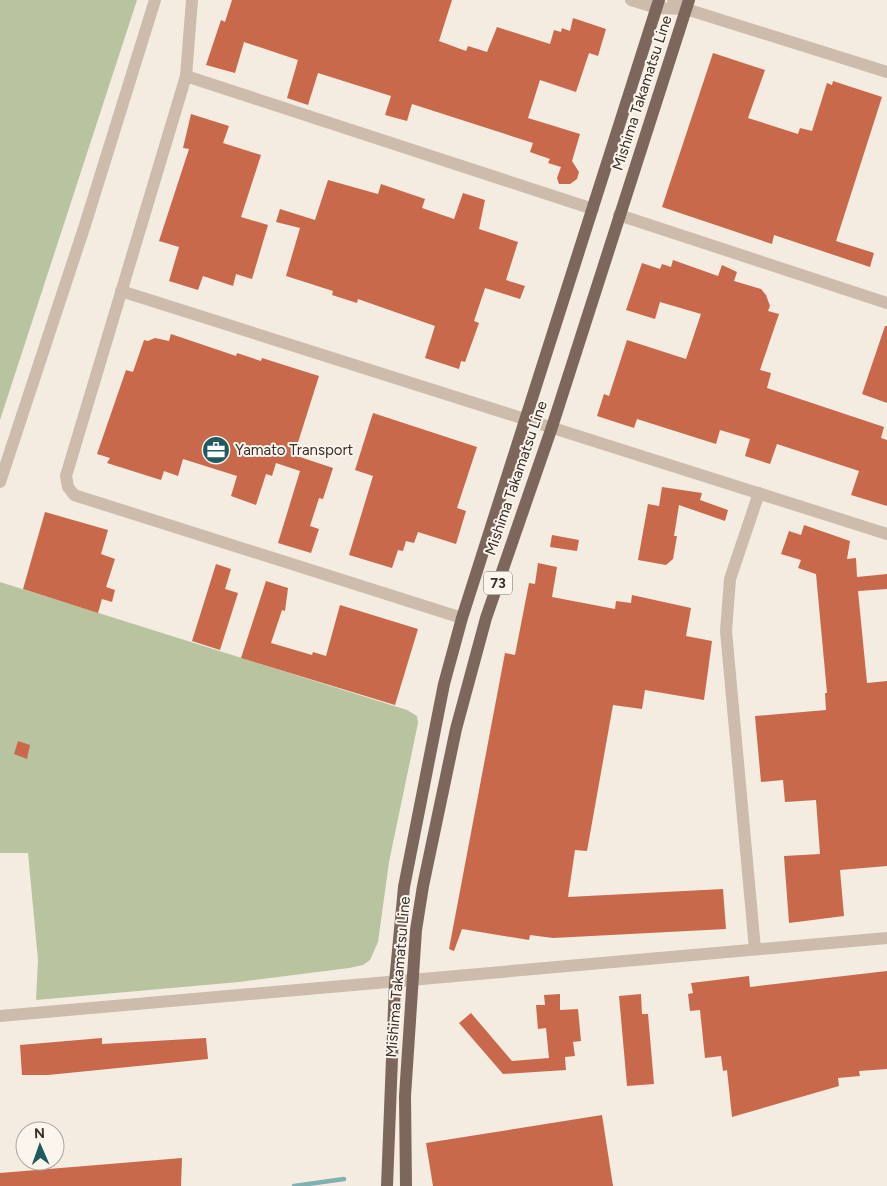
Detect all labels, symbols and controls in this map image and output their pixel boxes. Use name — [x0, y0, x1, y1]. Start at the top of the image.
street label: Mishima Takamatsu Line — [608, 13, 676, 173]
street label: Mishima Takamatsu Line — [481, 399, 551, 557]
office icon: Yamato Transport — [201, 435, 231, 465]
place label: Yamato Transport — [235, 441, 354, 459]
road number: 73 — [484, 572, 512, 594]
street label: Mishima Takamatsu Line — [382, 896, 414, 1058]
north arrow — [15, 1121, 65, 1171]
text: N — [34, 1125, 45, 1142]

